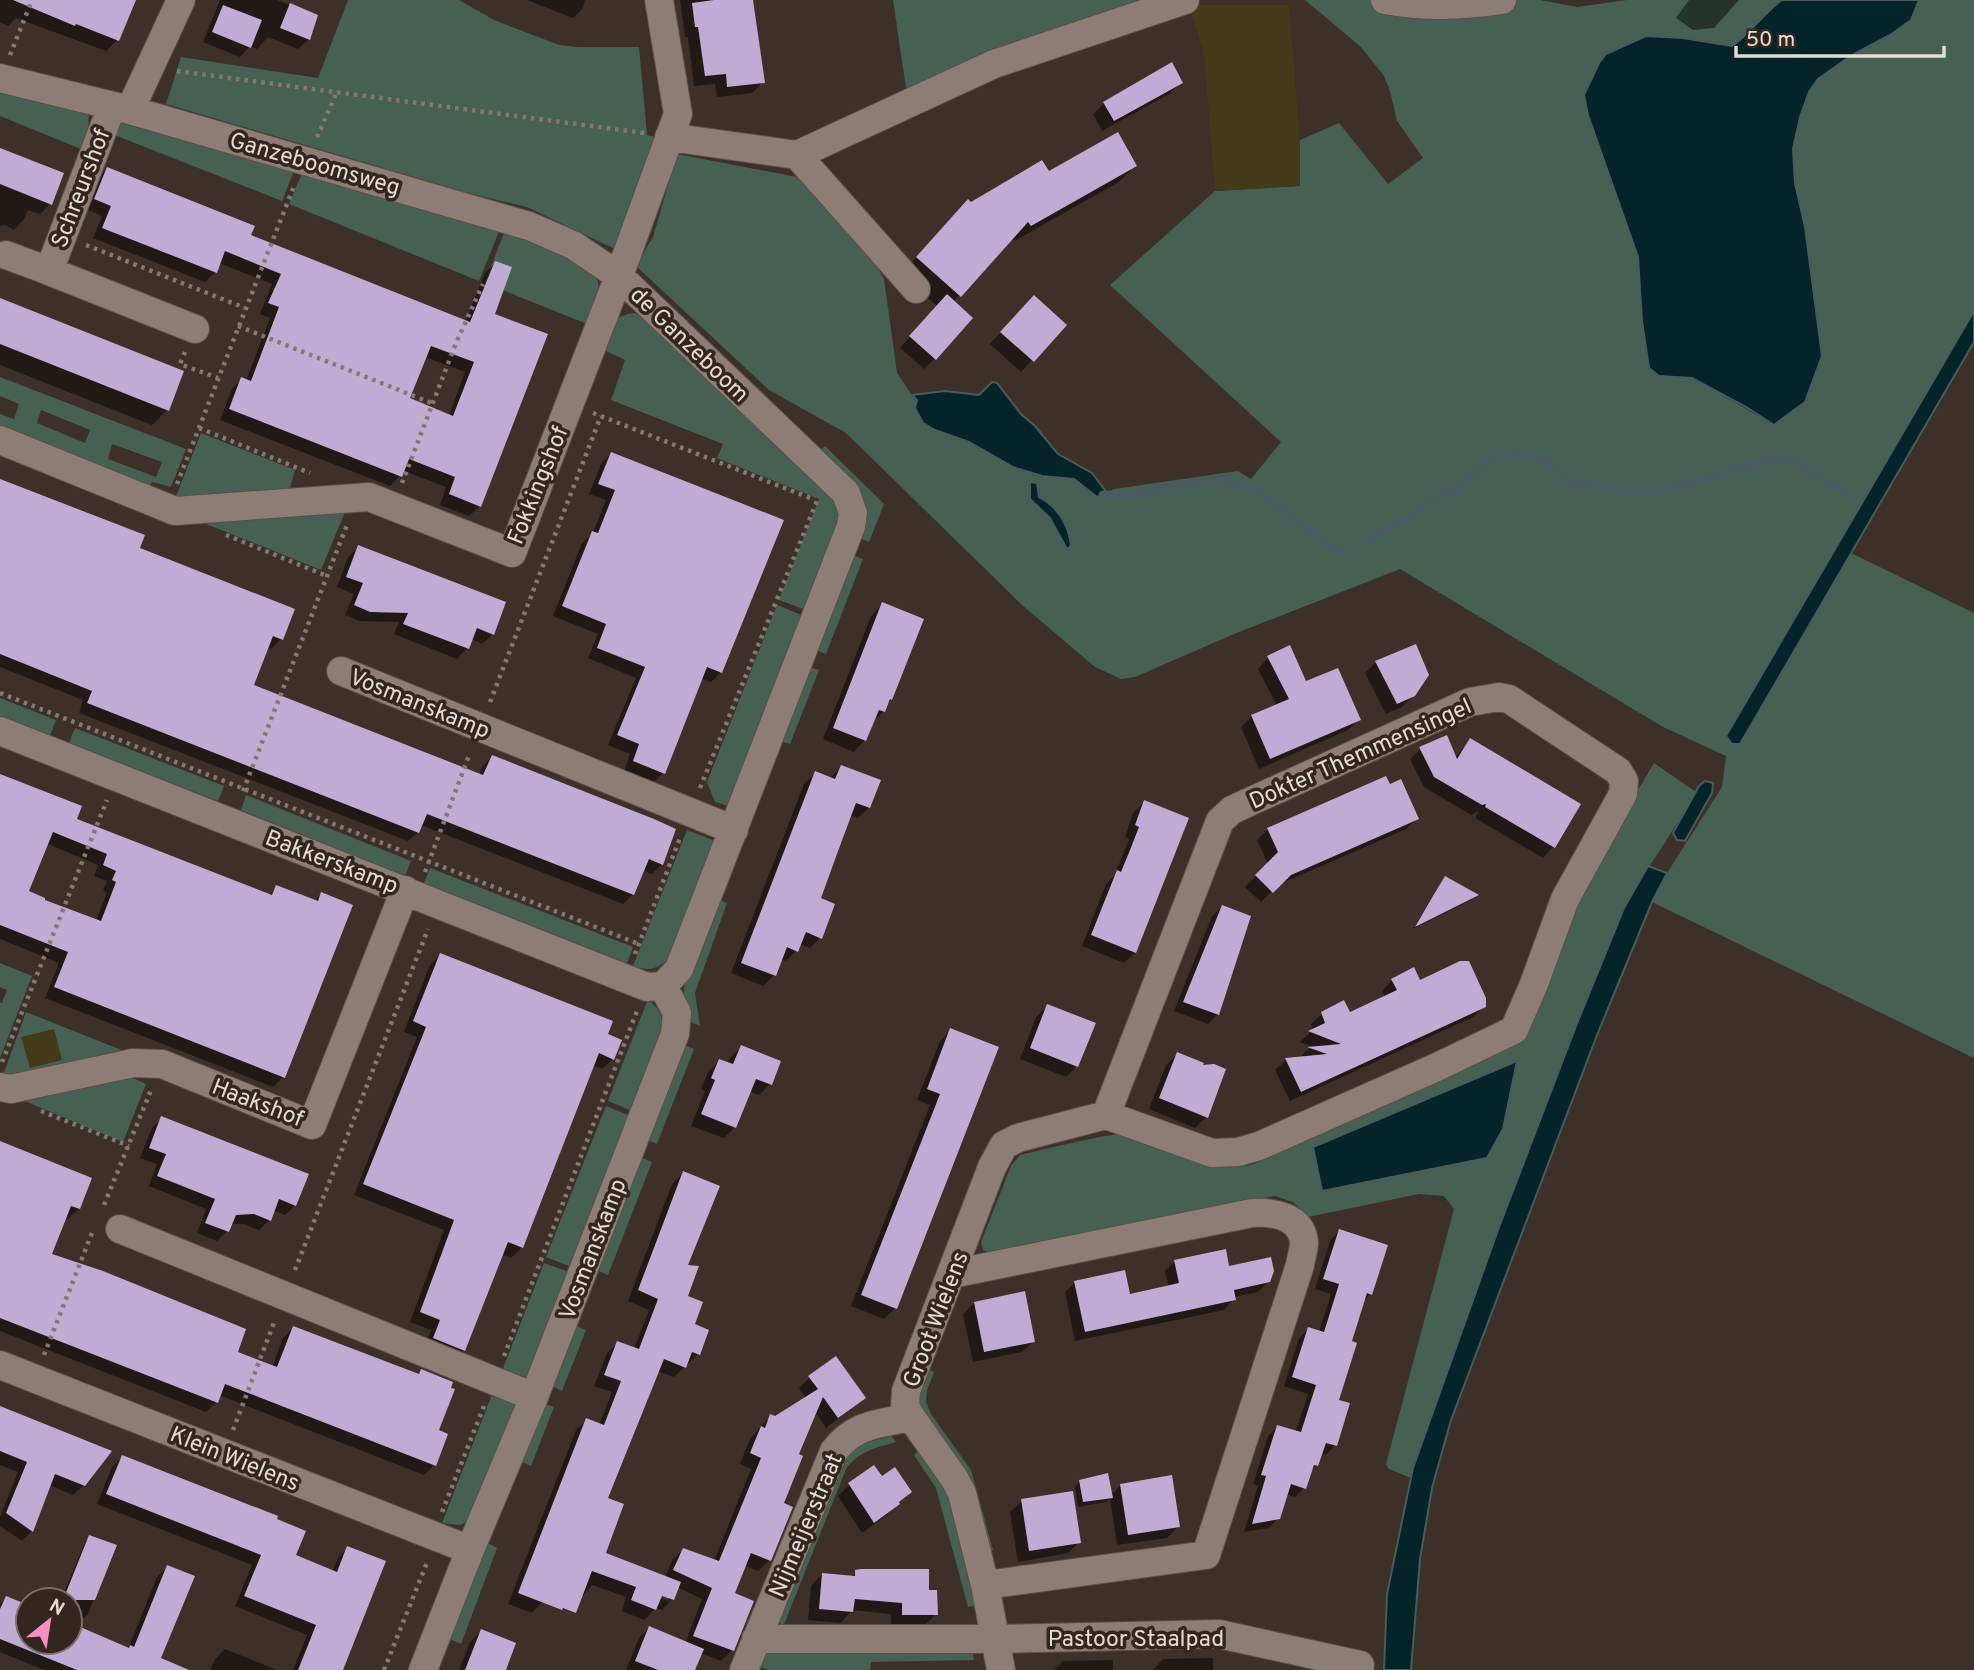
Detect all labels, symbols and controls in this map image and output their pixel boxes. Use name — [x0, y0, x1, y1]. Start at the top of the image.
scale bar — [1736, 14, 1944, 58]
text: 50 m — [1746, 27, 1795, 54]
street label: Schreurshof — [46, 125, 118, 252]
street label: Ganzeboomsweg — [226, 127, 403, 204]
street label: de Ganzeboom — [623, 282, 754, 410]
street label: Fokkingshof — [502, 422, 576, 549]
street label: Vosmanskamp — [345, 664, 493, 747]
street label: Dokter Themmensingel — [1245, 693, 1477, 817]
street label: Bakkerskamp — [261, 825, 402, 902]
street label: Haakshof — [207, 1074, 307, 1135]
street label: Vosmanskamp — [554, 1175, 635, 1325]
street label: Groot Wielens — [898, 1248, 977, 1392]
street label: Klein Wielens — [165, 1421, 303, 1499]
street label: Nijmeijerstraat — [764, 1449, 851, 1603]
north arrow — [14, 1586, 84, 1656]
text: N — [45, 1594, 68, 1622]
street label: Pastoor Staalpad — [1048, 1626, 1224, 1655]

